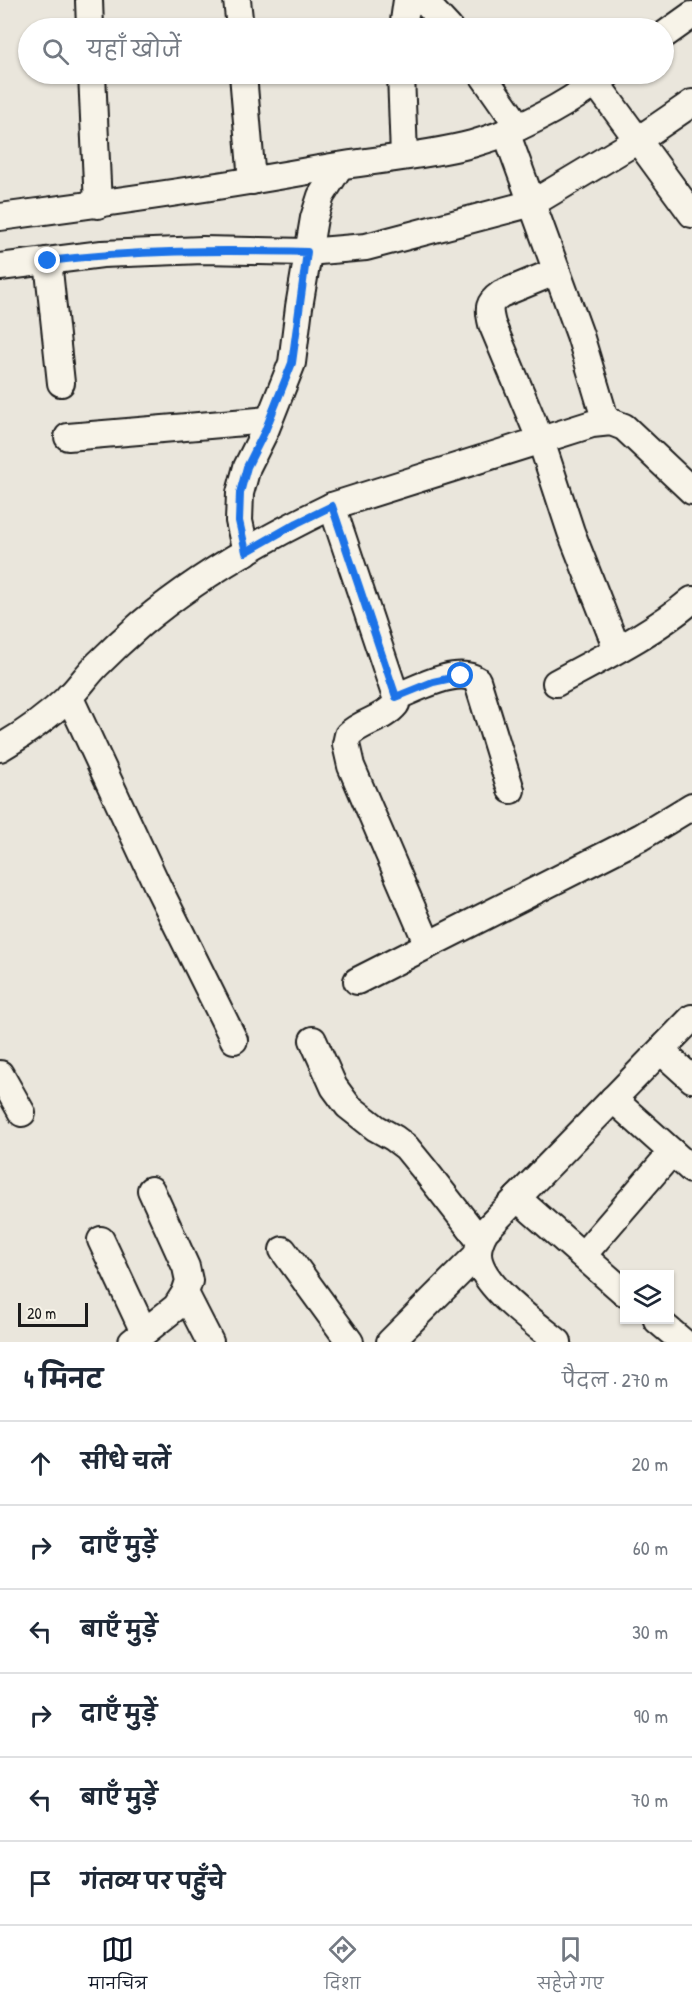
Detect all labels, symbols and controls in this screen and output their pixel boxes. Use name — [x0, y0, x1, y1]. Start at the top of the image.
search box — [18, 18, 674, 84]
text: यहाँ खोजें — [87, 34, 181, 64]
icon: search — [39, 35, 72, 68]
route end — [34, 247, 60, 273]
route start — [447, 662, 473, 688]
map controls — [620, 1270, 674, 1324]
button: layers — [620, 1270, 674, 1324]
scale bar — [18, 1300, 88, 1328]
text: 20 m — [27, 1302, 56, 1324]
text: 4 मिनट — [24, 1361, 103, 1396]
text: पैदल · 270 m — [562, 1366, 668, 1393]
text: सीधे चलें — [81, 1446, 171, 1476]
icon: ahead — [24, 1447, 57, 1480]
text: 20 m — [631, 1450, 668, 1477]
text: दाएँ मुड़ें — [81, 1530, 157, 1560]
icon: right — [24, 1531, 57, 1564]
text: 60 m — [633, 1534, 668, 1561]
text: बाएँ मुड़ें — [81, 1614, 158, 1644]
icon: left — [24, 1615, 57, 1648]
text: 30 m — [632, 1618, 668, 1645]
text: दाएँ मुड़ें — [81, 1698, 157, 1728]
icon: right — [24, 1699, 57, 1732]
text: 90 m — [634, 1702, 668, 1729]
text: बाएँ मुड़ें — [81, 1782, 158, 1812]
icon: left — [24, 1783, 57, 1816]
text: 70 m — [631, 1786, 668, 1813]
text: गंतव्य पर पहुँचे — [81, 1866, 225, 1896]
icon: arrive — [24, 1867, 57, 1900]
tab: मानचित्र — [88, 1933, 147, 2001]
tab: दिशा — [324, 1933, 360, 2001]
tab: सहेजे गए — [537, 1933, 604, 2001]

